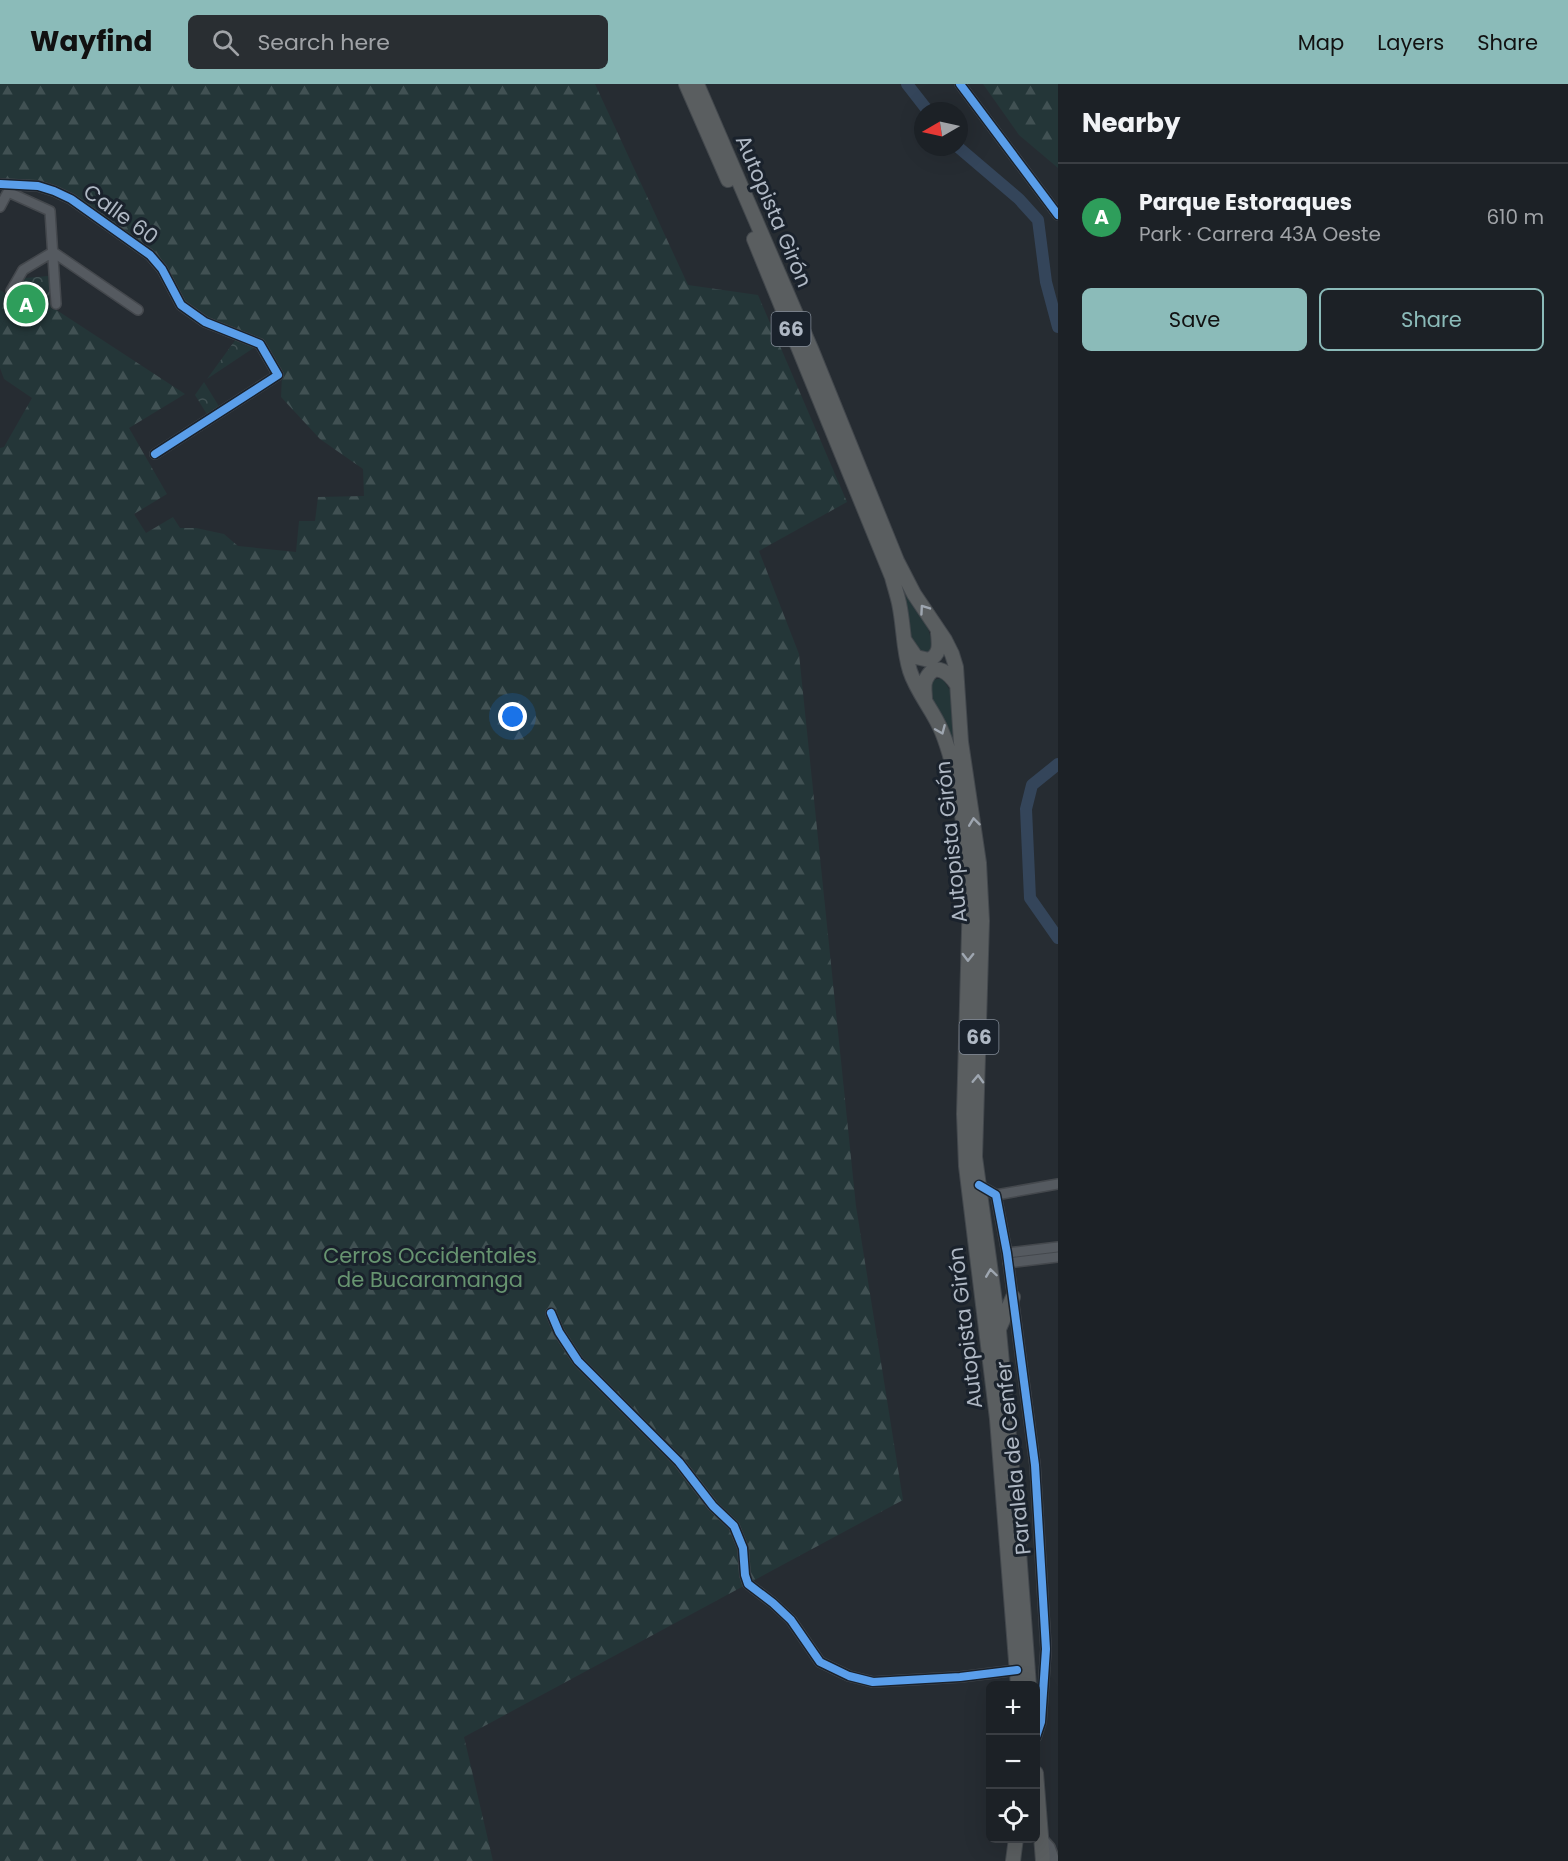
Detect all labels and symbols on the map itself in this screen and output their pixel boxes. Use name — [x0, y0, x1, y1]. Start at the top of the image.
north arrow — [914, 102, 968, 156]
street label: Autopista Girón — [729, 130, 819, 292]
street label: Calle 60 — [78, 177, 164, 251]
pin: A — [6, 282, 46, 326]
road number: 66 — [772, 312, 810, 346]
one-way arrow — [920, 604, 931, 615]
your location — [498, 702, 527, 731]
one-way arrow — [933, 724, 945, 735]
street label: Autopista Girón — [928, 760, 974, 924]
one-way arrow — [968, 817, 980, 827]
one-way arrow — [962, 952, 975, 961]
road number: 66 — [960, 1020, 998, 1054]
one-way arrow — [972, 1075, 984, 1084]
park label: Cerros Occidentales de Bucaramanga — [323, 1241, 537, 1294]
street label: Autopista Girón — [941, 1246, 989, 1410]
one-way arrow — [986, 1269, 998, 1278]
street label: Paralela de Cenfer — [988, 1359, 1038, 1556]

